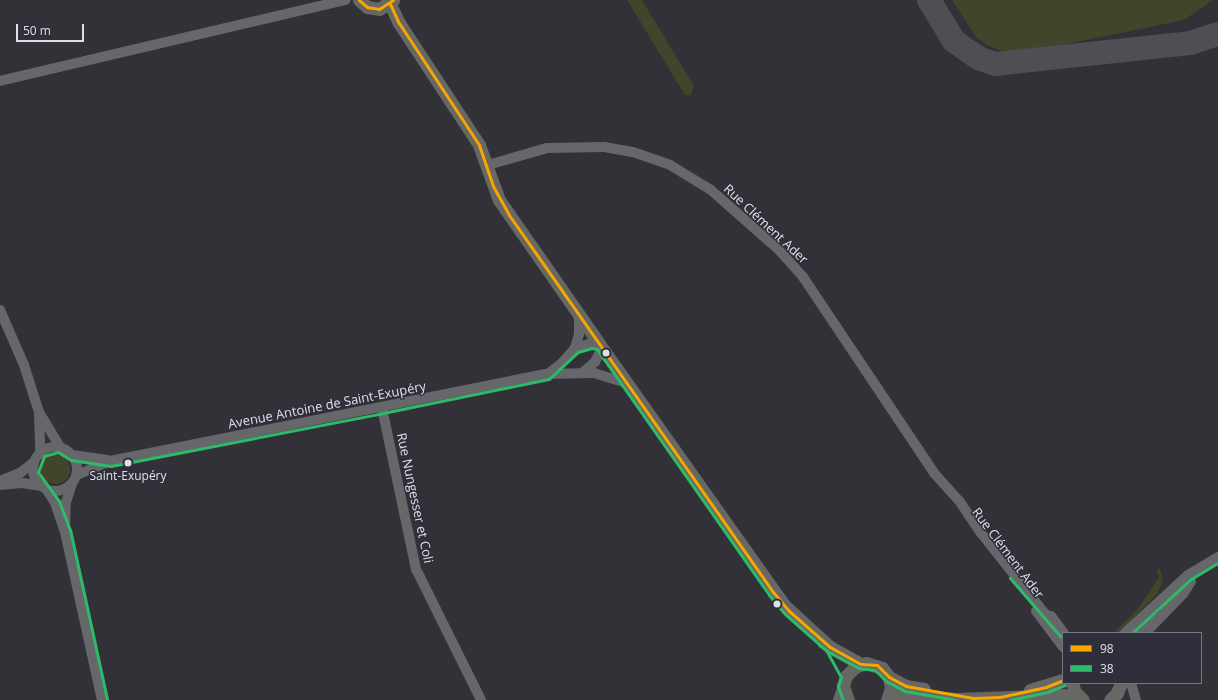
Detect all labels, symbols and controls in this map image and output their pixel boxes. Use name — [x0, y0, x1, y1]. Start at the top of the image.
scale bar — [18, 16, 86, 42]
text: 50 m — [23, 22, 51, 39]
street label: Rue Clément Ader — [721, 181, 811, 267]
unlabelled marker — [601, 348, 611, 358]
street label: Avenue Antoine de Saint-Exupéry — [227, 378, 427, 432]
street label: Rue Nungesser et Coli — [394, 431, 436, 565]
marker: Saint-Exupéry — [123, 458, 133, 468]
place label: Saint-Exupéry — [89, 469, 167, 483]
street label: Rue Clément Ader — [969, 505, 1047, 601]
unlabelled marker — [772, 599, 782, 609]
legend — [1062, 632, 1202, 684]
text: 98 — [1100, 640, 1114, 657]
text: 38 — [1100, 660, 1114, 677]

